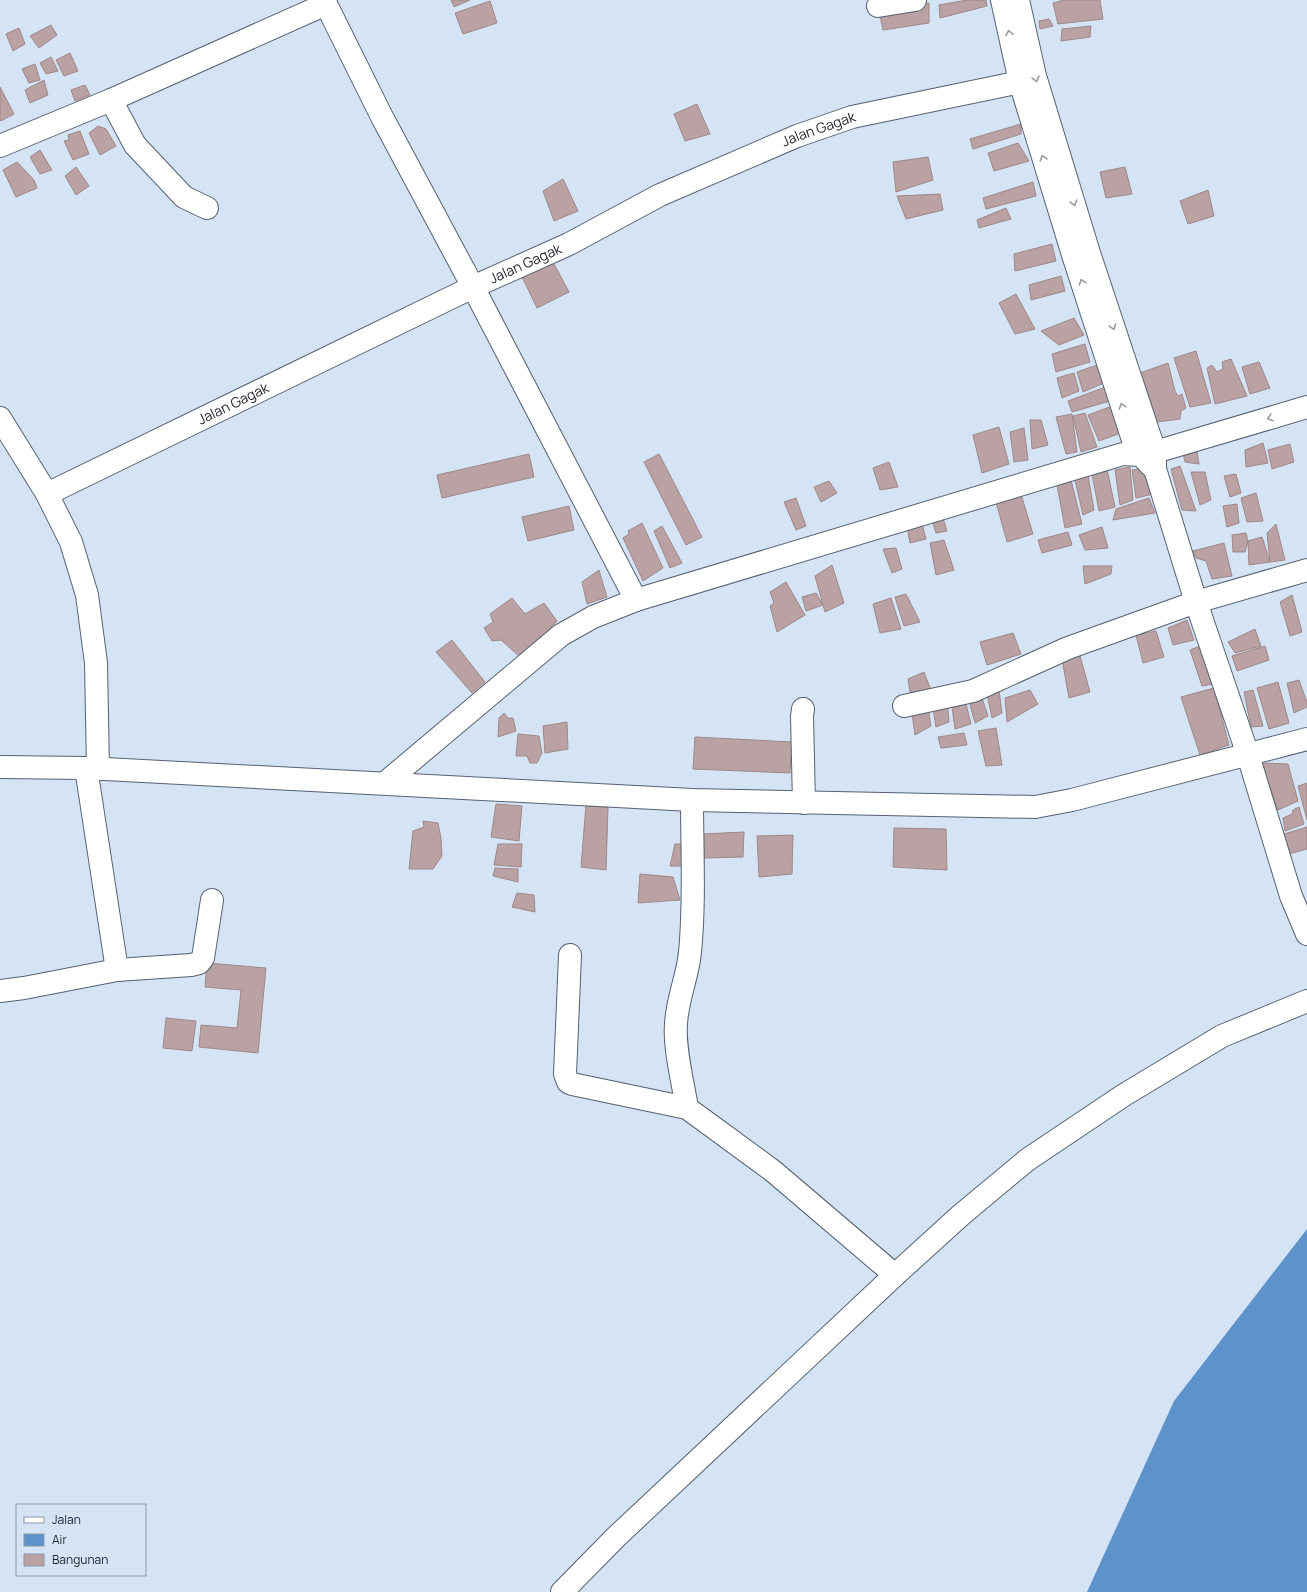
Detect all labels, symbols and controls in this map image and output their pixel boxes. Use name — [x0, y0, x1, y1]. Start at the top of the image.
one-way arrow — [1005, 30, 1013, 36]
one-way arrow — [1032, 76, 1040, 82]
street label: Jalan Gagak — [778, 106, 859, 151]
one-way arrow — [1039, 155, 1048, 162]
one-way arrow — [1069, 200, 1078, 207]
street label: Jalan Gagak — [486, 238, 565, 288]
one-way arrow — [1078, 279, 1086, 286]
one-way arrow — [1108, 324, 1117, 331]
street label: Jalan Gagak — [194, 377, 273, 428]
one-way arrow — [1118, 403, 1127, 410]
one-way arrow — [1266, 413, 1273, 422]
legend — [16, 1504, 146, 1576]
text: Jalan — [52, 1511, 81, 1528]
text: Air — [52, 1531, 67, 1548]
text: Bangunan — [52, 1551, 108, 1568]

